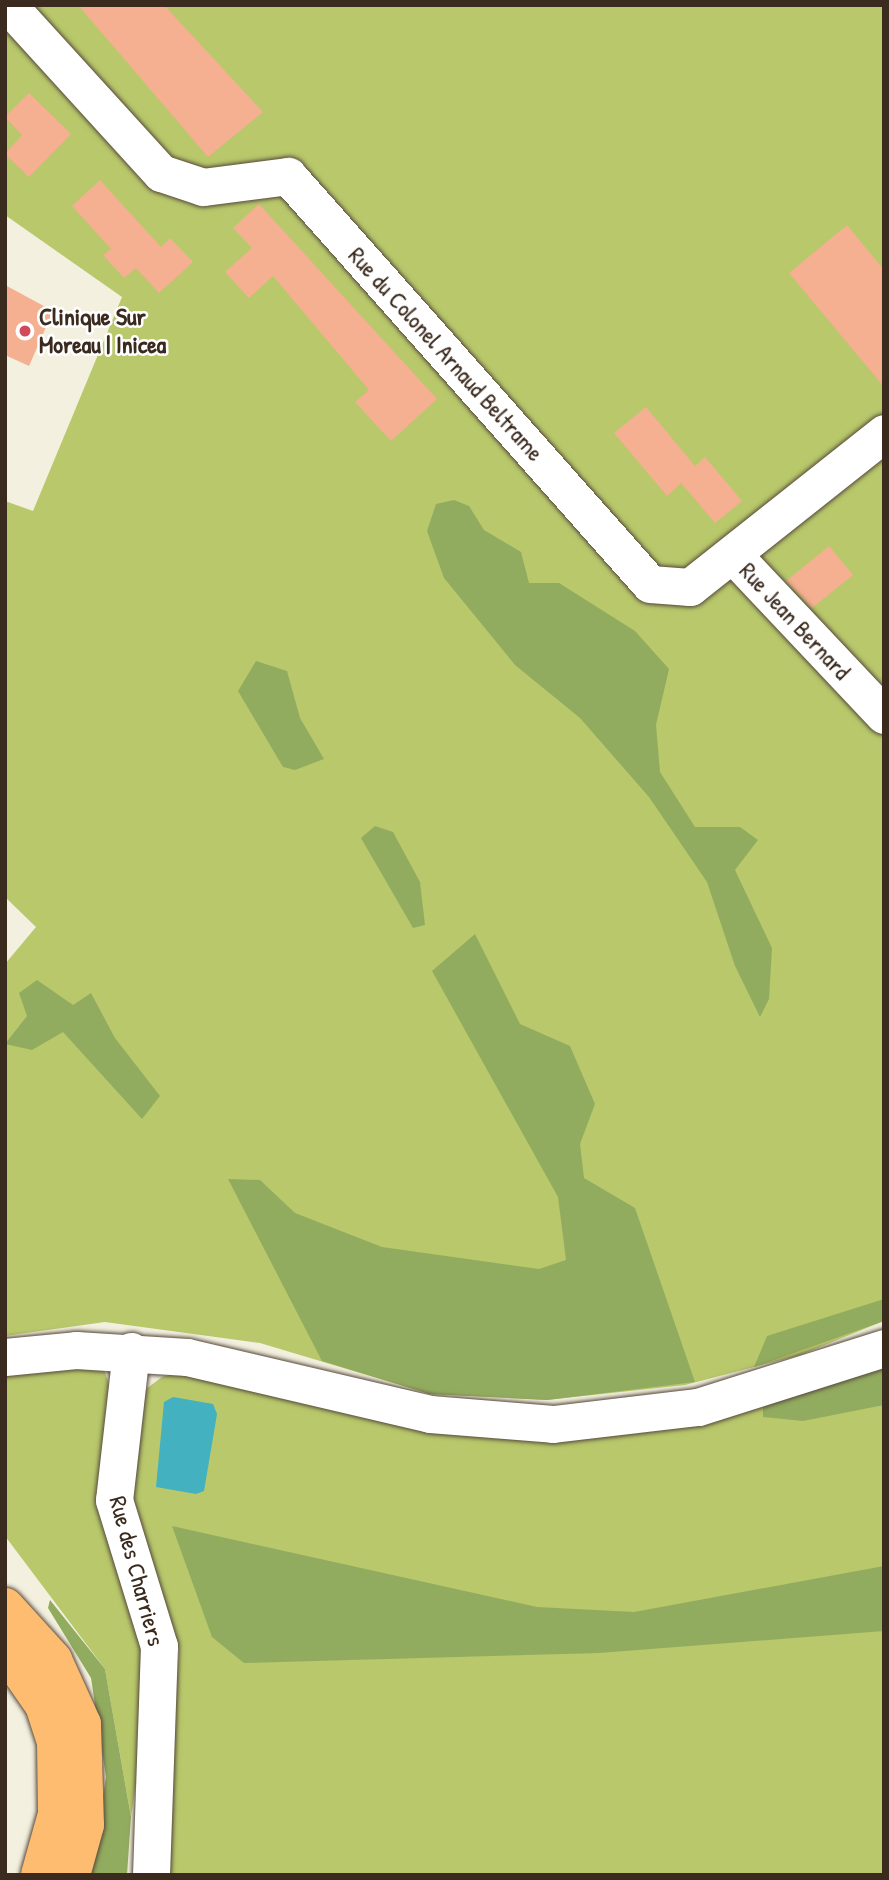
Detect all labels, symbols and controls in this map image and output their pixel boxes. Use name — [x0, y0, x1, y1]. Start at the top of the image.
street label: Rue du Colonel Arnaud Beltrame — [342, 241, 550, 467]
place label: Clinique Sur Moreau | Inicea — [39, 303, 166, 359]
marker: Clinique Sur Moreau | Inicea — [17, 323, 33, 339]
street label: Rue Jean Bernard — [733, 556, 857, 686]
street label: Rue des Charriers — [103, 1493, 171, 1649]

